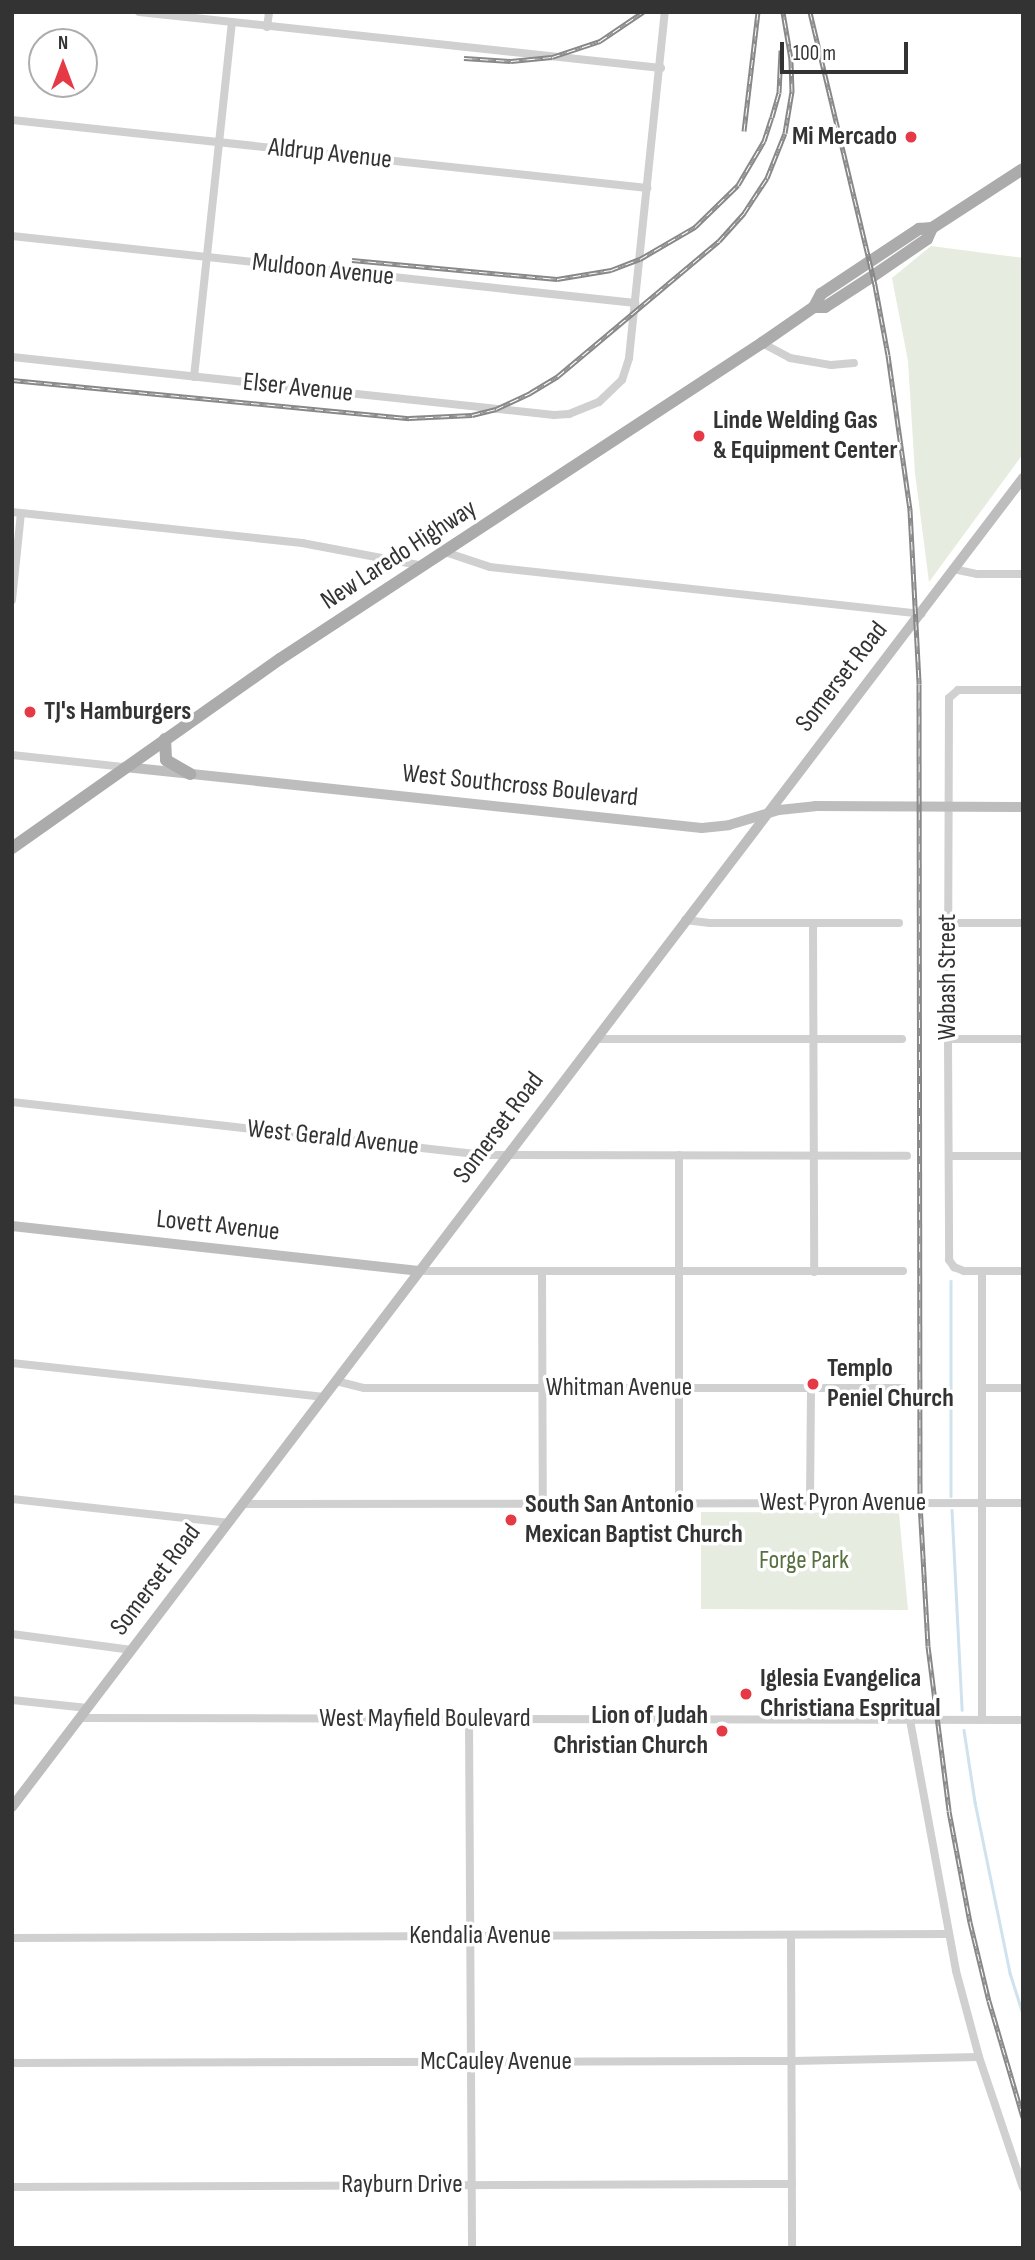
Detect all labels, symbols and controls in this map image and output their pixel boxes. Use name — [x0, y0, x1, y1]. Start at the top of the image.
north arrow — [28, 28, 98, 98]
scale bar — [783, 28, 911, 72]
text: N — [58, 32, 68, 55]
text: 100 m — [793, 41, 836, 66]
place label: Mi Mercado — [792, 121, 897, 153]
marker: Mi Mercado — [903, 129, 919, 145]
street label: Aldrup Avenue — [267, 132, 393, 176]
street label: Muldoon Avenue — [251, 247, 395, 293]
street label: Elser Avenue — [241, 367, 355, 409]
place label: Linde Welding Gas & Equipment Center — [713, 405, 897, 466]
marker: Linde Welding Gas & Equipment Center — [691, 428, 707, 444]
street label: New Laredo Highway — [315, 493, 483, 617]
street label: Somerset Road — [789, 616, 895, 738]
place label: TJ's Hamburgers — [44, 696, 191, 728]
marker: TJ's Hamburgers — [22, 704, 38, 720]
street label: West Southcross Boulevard — [401, 758, 639, 814]
street label: Wabash Street — [932, 914, 964, 1040]
street label: Somerset Road — [447, 1066, 551, 1190]
street label: West Gerald Avenue — [246, 1113, 420, 1163]
street label: Lovett Avenue — [155, 1204, 281, 1248]
place label: Templo Peniel Church — [827, 1353, 954, 1414]
street label: Whitman Avenue — [546, 1372, 692, 1404]
marker: Templo Peniel Church — [805, 1376, 821, 1392]
street label: West Pyron Avenue — [760, 1487, 926, 1519]
place label: South San Antonio Mexican Baptist Church — [525, 1489, 743, 1550]
marker: South San Antonio Mexican Baptist Church — [503, 1512, 519, 1528]
street label: Somerset Road — [104, 1518, 208, 1642]
park label: Forge Park — [759, 1545, 849, 1577]
place label: Iglesia Evangelica Christiana Espritual — [760, 1663, 941, 1724]
marker: Iglesia Evangelica Christiana Espritual — [738, 1686, 754, 1702]
place label: Lion of Judah Christian Church — [553, 1700, 708, 1762]
street label: West Mayfield Boulevard — [319, 1703, 531, 1735]
marker: Lion of Judah Christian Church — [714, 1723, 730, 1739]
street label: Kendalia Avenue — [409, 1920, 551, 1952]
street label: McCauley Avenue — [420, 2046, 572, 2078]
street label: Rayburn Drive — [341, 2169, 463, 2201]

